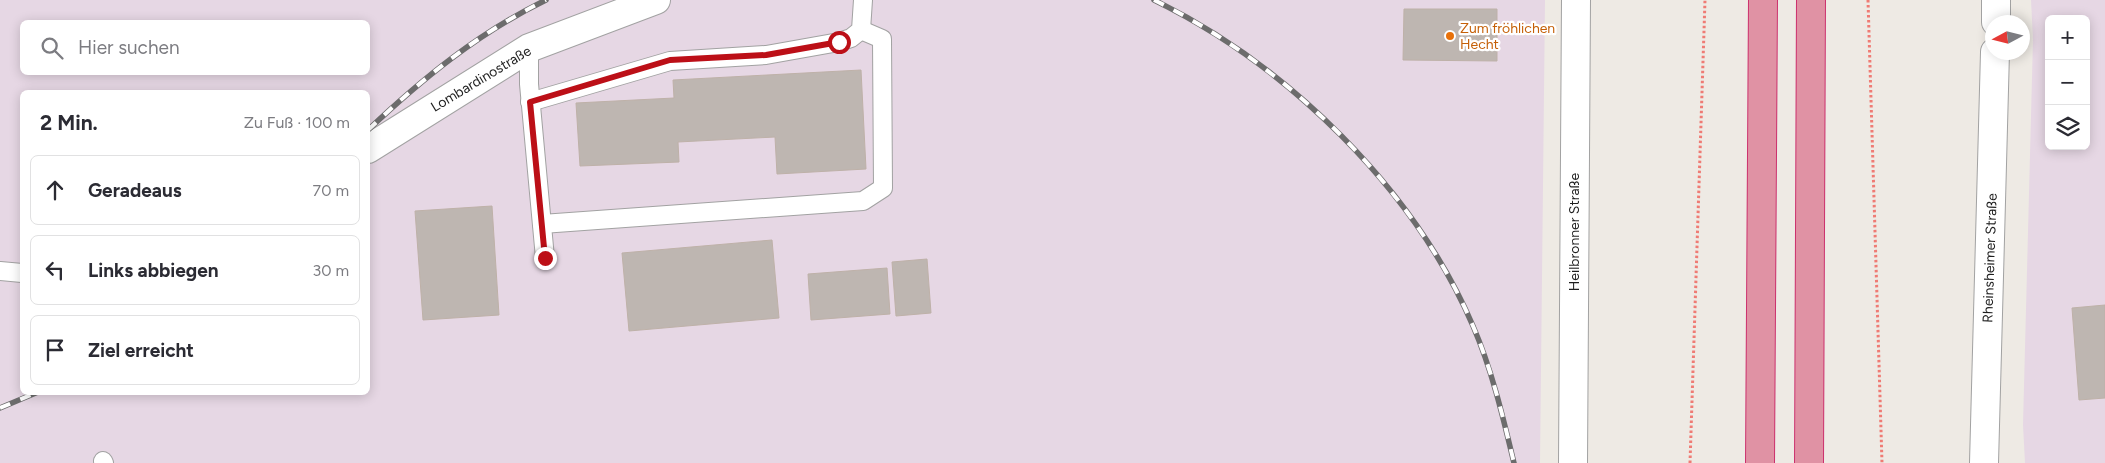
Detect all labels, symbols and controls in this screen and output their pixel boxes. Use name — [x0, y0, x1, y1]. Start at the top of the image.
north arrow — [1985, 15, 2030, 60]
map controls — [2045, 15, 2090, 150]
button: + — [2045, 15, 2090, 60]
search box — [20, 20, 370, 75]
place label: Zum fröhlichen Hecht — [1460, 20, 1555, 53]
marker: Zum fröhlichen Hecht — [1444, 30, 1456, 42]
route start — [828, 31, 851, 54]
icon: search — [38, 34, 66, 62]
text: Hier suchen — [78, 36, 179, 59]
street label: Lombardinostraße — [428, 42, 535, 116]
button: − — [2045, 60, 2090, 105]
button: layers — [2045, 105, 2090, 150]
text: 2 Min. — [40, 110, 98, 135]
text: Zu Fuß · 100 m — [244, 113, 350, 132]
street label: Heilbronner Straße — [1566, 173, 1583, 291]
icon: ahead — [41, 176, 69, 204]
text: Geradeaus — [88, 179, 182, 202]
text: 70 m — [313, 181, 349, 200]
street label: Rheinsheimer Straße — [1979, 193, 2001, 323]
route end — [534, 247, 557, 270]
icon: left — [41, 256, 69, 284]
text: Links abbiegen — [88, 259, 219, 282]
text: 30 m — [312, 261, 349, 280]
icon: arrive — [41, 336, 69, 364]
text: Ziel erreicht — [88, 339, 194, 362]

